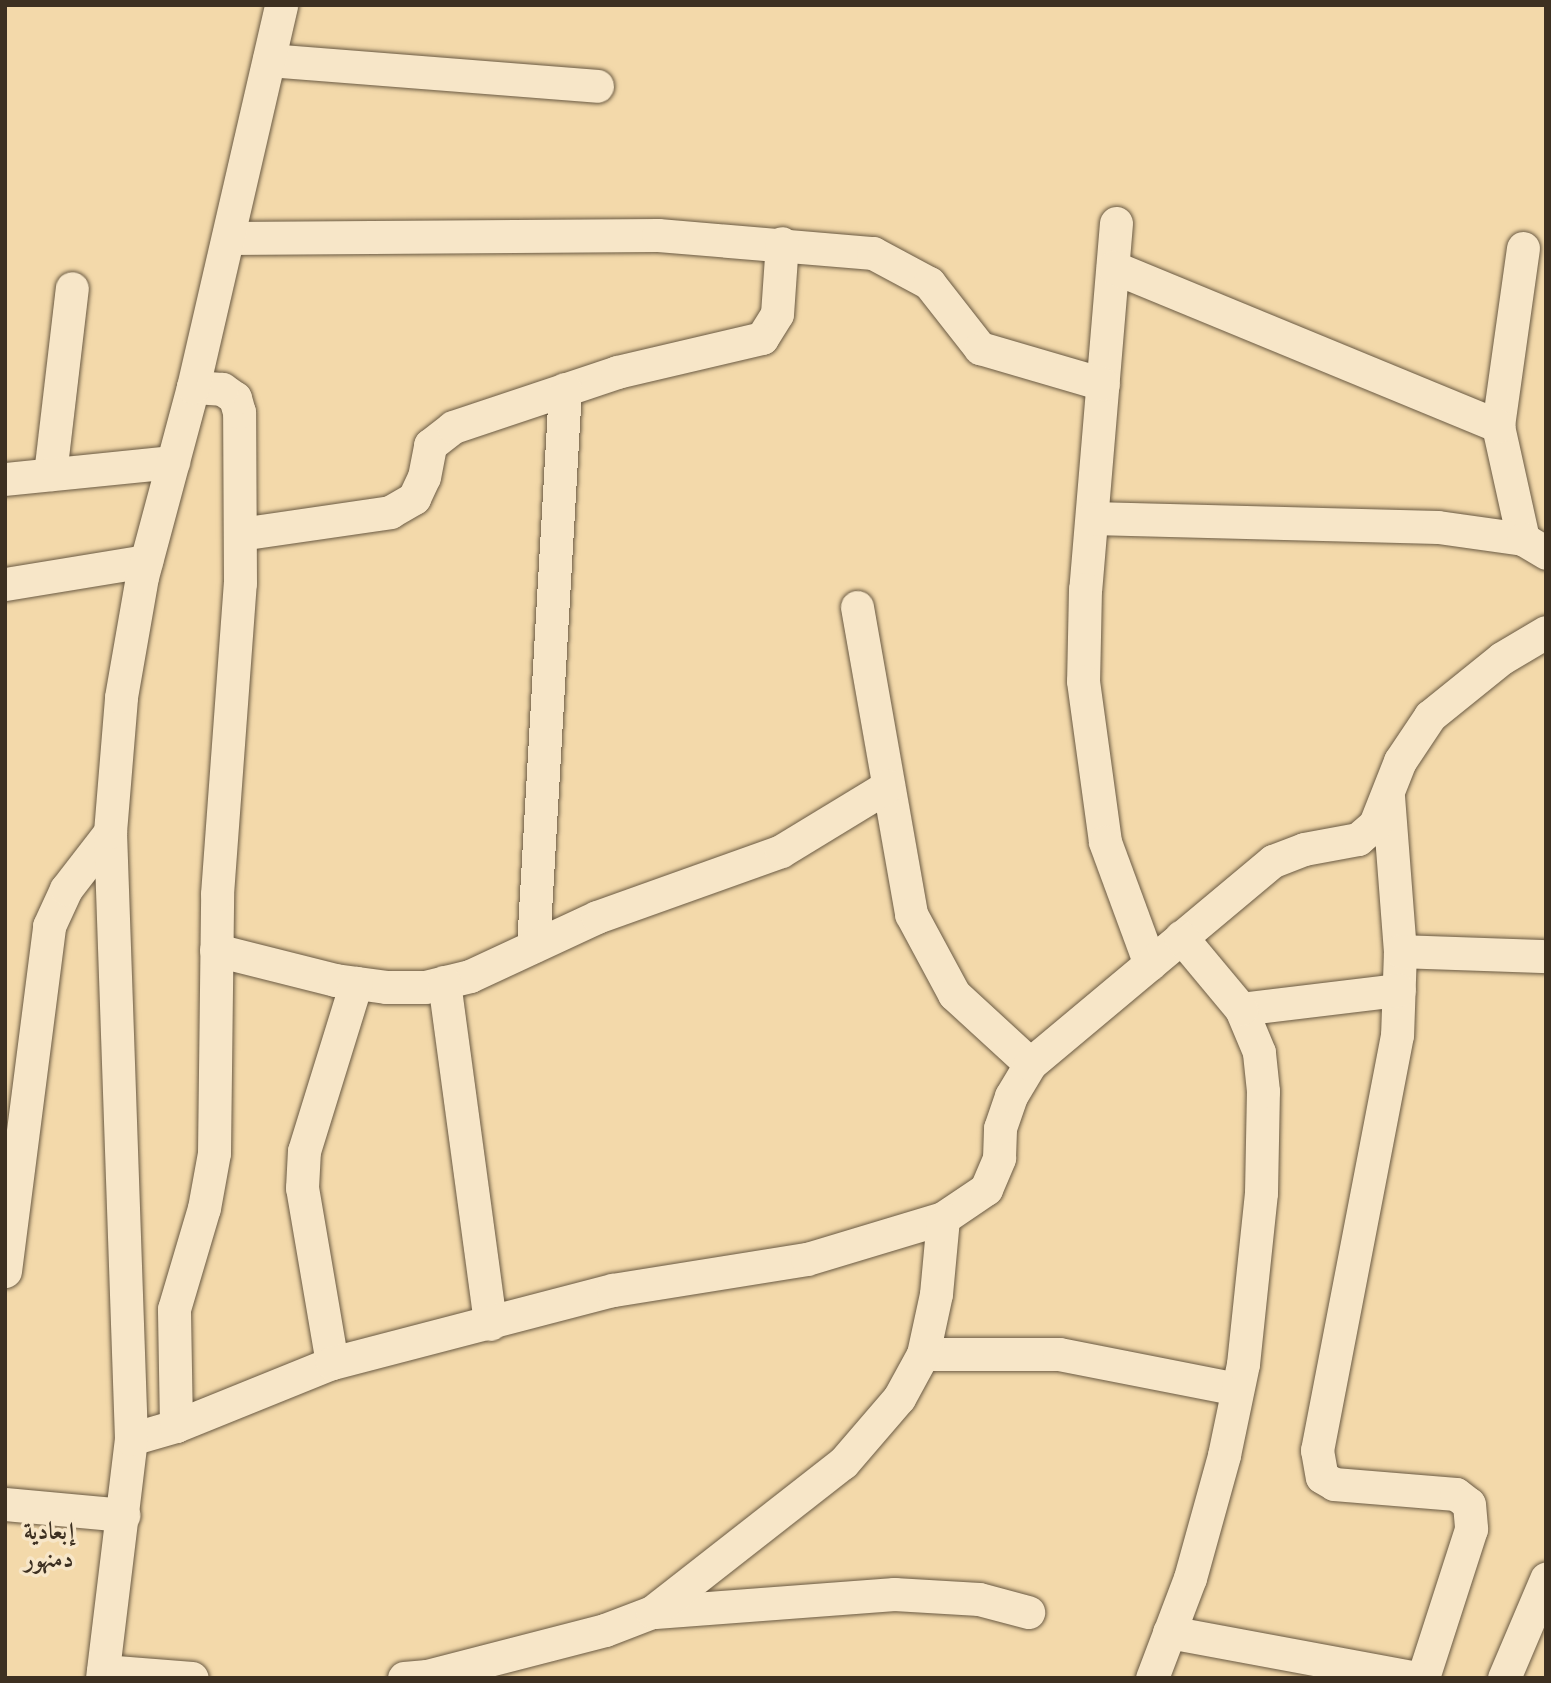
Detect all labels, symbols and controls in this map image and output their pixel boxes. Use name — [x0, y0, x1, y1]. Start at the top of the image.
district label: إبعادية دمنهور — [24, 1517, 74, 1573]

